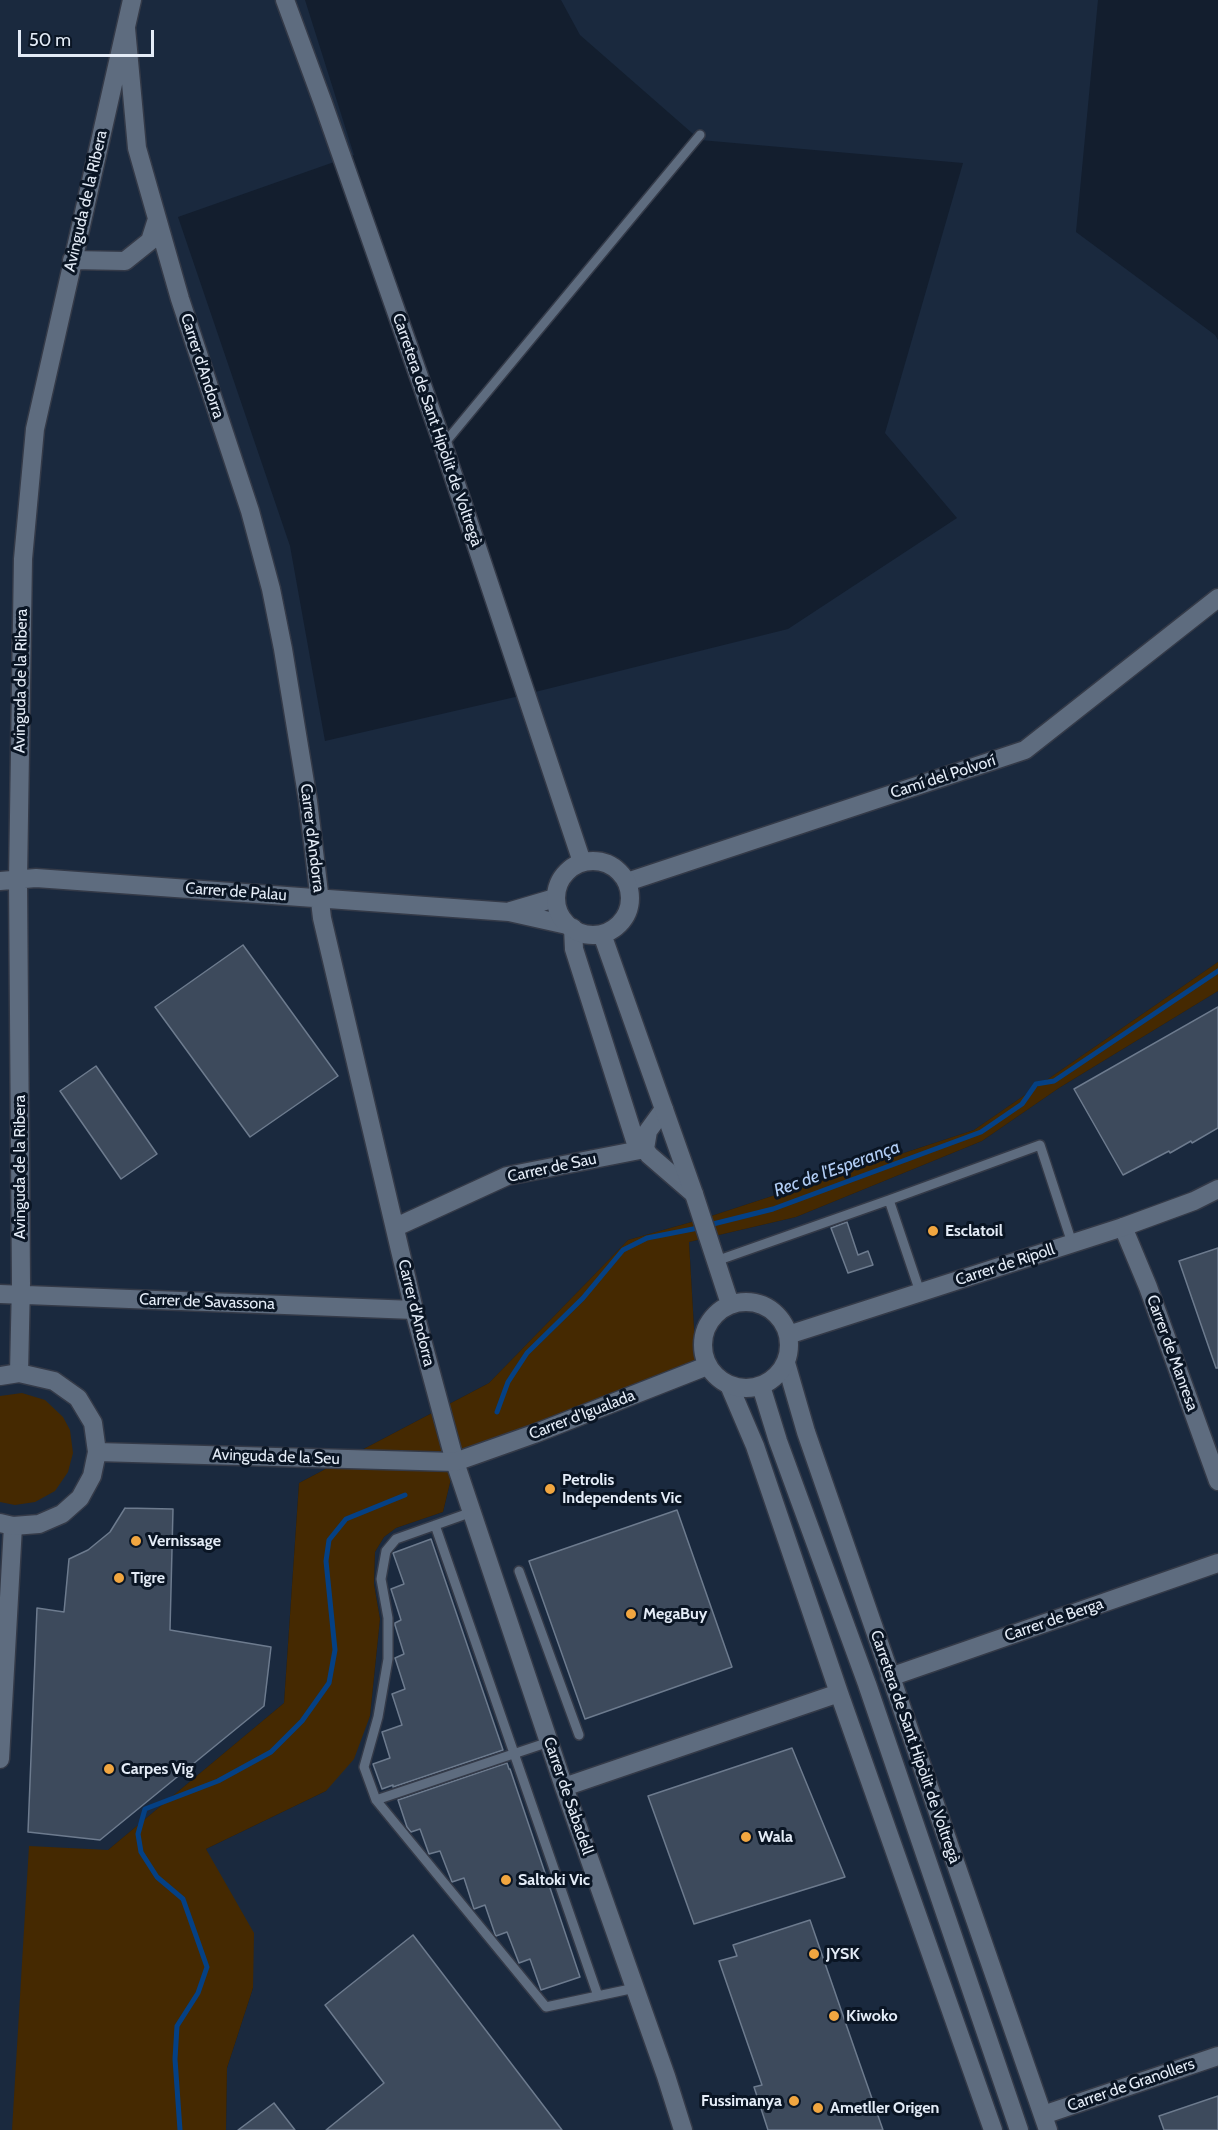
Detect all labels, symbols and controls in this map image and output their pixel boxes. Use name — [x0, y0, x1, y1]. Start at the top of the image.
scale bar — [21, 18, 158, 56]
text: 50 m — [29, 29, 71, 51]
street label: Avinguda de la Ribera — [60, 129, 112, 273]
street label: Carrer d'Andorra — [176, 311, 228, 421]
street label: Carretera de Sant Hipòlit de Voltregà — [388, 311, 486, 549]
street label: Avinguda de la Ribera — [10, 609, 32, 753]
street label: Camí del Polvorí — [888, 751, 998, 803]
street label: Carrer d'Andorra — [296, 783, 328, 893]
street label: Carrer de Palau — [185, 879, 287, 905]
street label: Avinguda de la Ribera — [10, 1095, 30, 1239]
water label: Rec de l'Esperança — [771, 1136, 903, 1202]
street label: Carrer de Sau — [506, 1149, 598, 1187]
place label: Esclatoil — [945, 1221, 1003, 1241]
marker: Esclatoil — [926, 1224, 940, 1238]
street label: Carrer de Ripoll — [953, 1240, 1057, 1290]
street label: Carrer d'Andorra — [393, 1258, 439, 1368]
street label: Carrer de Savassona — [139, 1290, 275, 1314]
street label: Carrer de Manresa — [1142, 1292, 1202, 1414]
street label: Carrer d'Igualada — [526, 1386, 638, 1444]
street label: Avinguda de la Seu — [212, 1445, 340, 1469]
place label: Petrolis Independents Vic — [562, 1470, 682, 1508]
marker: Petrolis Independents Vic — [543, 1482, 557, 1496]
place label: Vernissage — [148, 1531, 221, 1551]
marker: Vernissage — [129, 1534, 143, 1548]
place label: Tigre — [131, 1568, 165, 1588]
marker: Tigre — [112, 1571, 126, 1585]
street label: Carrer de Berga — [1002, 1594, 1106, 1646]
place label: MegaBuy — [643, 1604, 707, 1624]
marker: MegaBuy — [624, 1607, 638, 1621]
street label: Carretera de Sant Hipòlit de Voltregà — [866, 1628, 964, 1866]
street label: Carrer de Sabadell — [539, 1735, 597, 1857]
place label: Carpes Vig — [121, 1759, 193, 1779]
marker: Carpes Vig — [102, 1762, 116, 1776]
place label: Wala — [758, 1827, 793, 1847]
marker: Wala — [739, 1830, 753, 1844]
place label: Saltoki Vic — [518, 1870, 590, 1890]
marker: Saltoki Vic — [499, 1873, 513, 1887]
place label: JYSK — [826, 1944, 859, 1964]
marker: JYSK — [807, 1947, 821, 1961]
place label: Kiwoko — [846, 2006, 898, 2026]
marker: Kiwoko — [827, 2009, 841, 2023]
street label: Carrer de Granollers — [1065, 2054, 1197, 2116]
place label: Fussimanya — [701, 2091, 782, 2111]
marker: Fussimanya — [787, 2094, 801, 2108]
place label: Ametller Origen — [830, 2098, 939, 2118]
marker: Ametller Origen — [811, 2101, 825, 2115]

